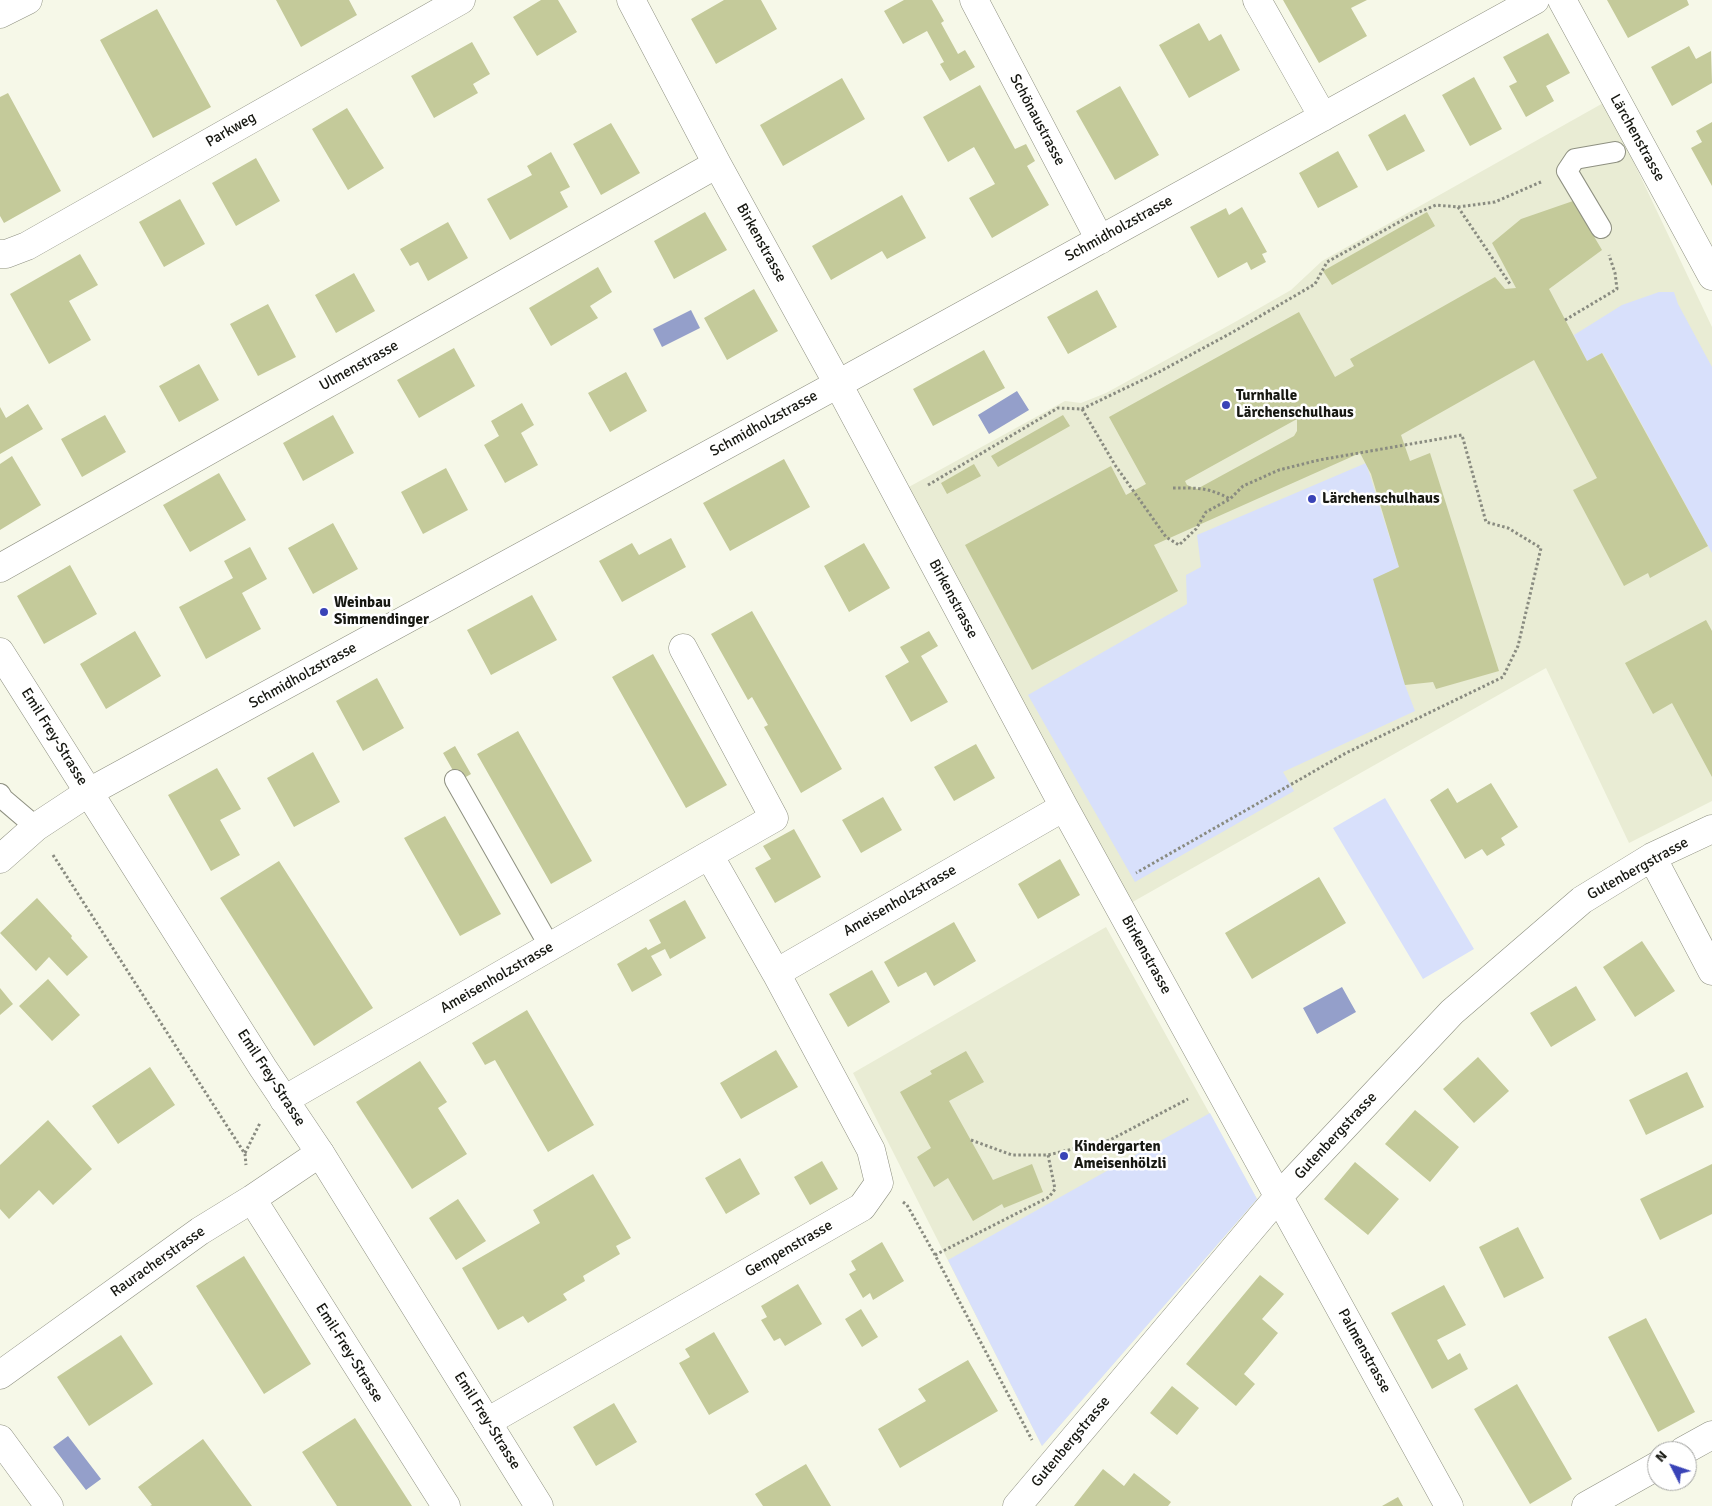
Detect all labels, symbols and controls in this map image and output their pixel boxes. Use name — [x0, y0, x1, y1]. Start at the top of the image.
street label: Schönaustrasse — [1005, 71, 1069, 169]
street label: Lärchenstrasse — [1606, 91, 1668, 185]
street label: Parkweg — [203, 108, 259, 152]
street label: Schmidholzstrasse — [1062, 192, 1176, 266]
street label: Birkenstrasse — [732, 201, 790, 285]
street label: Ulmenstrasse — [316, 337, 402, 395]
street label: Schmidholzstrasse — [707, 387, 821, 461]
place label: Turnhalle Lärchenschulhaus — [1236, 387, 1354, 422]
marker: Turnhalle Lärchenschulhaus — [1220, 399, 1232, 411]
place label: Lärchenschulhaus — [1322, 490, 1440, 508]
marker: Lärchenschulhaus — [1306, 493, 1318, 505]
street label: Birkenstrasse — [925, 556, 981, 642]
place label: Weinbau Simmendinger — [334, 594, 429, 629]
marker: Weinbau Simmendinger — [318, 606, 330, 618]
street label: Schmidholzstrasse — [246, 639, 360, 713]
street label: Emil Frey-Strasse — [17, 685, 91, 789]
street label: Gutenbergstrasse — [1584, 834, 1692, 904]
street label: Ameisenholzstrasse — [840, 861, 960, 941]
street label: Birkenstrasse — [1117, 913, 1175, 997]
street label: Ameisenholzstrasse — [437, 938, 557, 1018]
street label: Emil Frey-Strasse — [233, 1026, 309, 1130]
street label: Gutenbergstrasse — [1291, 1089, 1381, 1183]
place label: Kindergarten Ameisenhölzli — [1074, 1138, 1167, 1173]
marker: Kindergarten Ameisenhölzli — [1058, 1150, 1070, 1162]
street label: Gempenstrasse — [742, 1217, 836, 1281]
street label: Rauracherstrasse — [107, 1223, 209, 1301]
street label: Emil-Frey-Strasse — [311, 1300, 387, 1406]
street label: Palmenstrasse — [1334, 1306, 1394, 1396]
street label: Emil Frey-Strasse — [450, 1369, 524, 1473]
street label: Gutenbergstrasse — [1028, 1393, 1114, 1491]
north arrow — [1647, 1441, 1697, 1491]
text: N — [1651, 1447, 1671, 1466]

